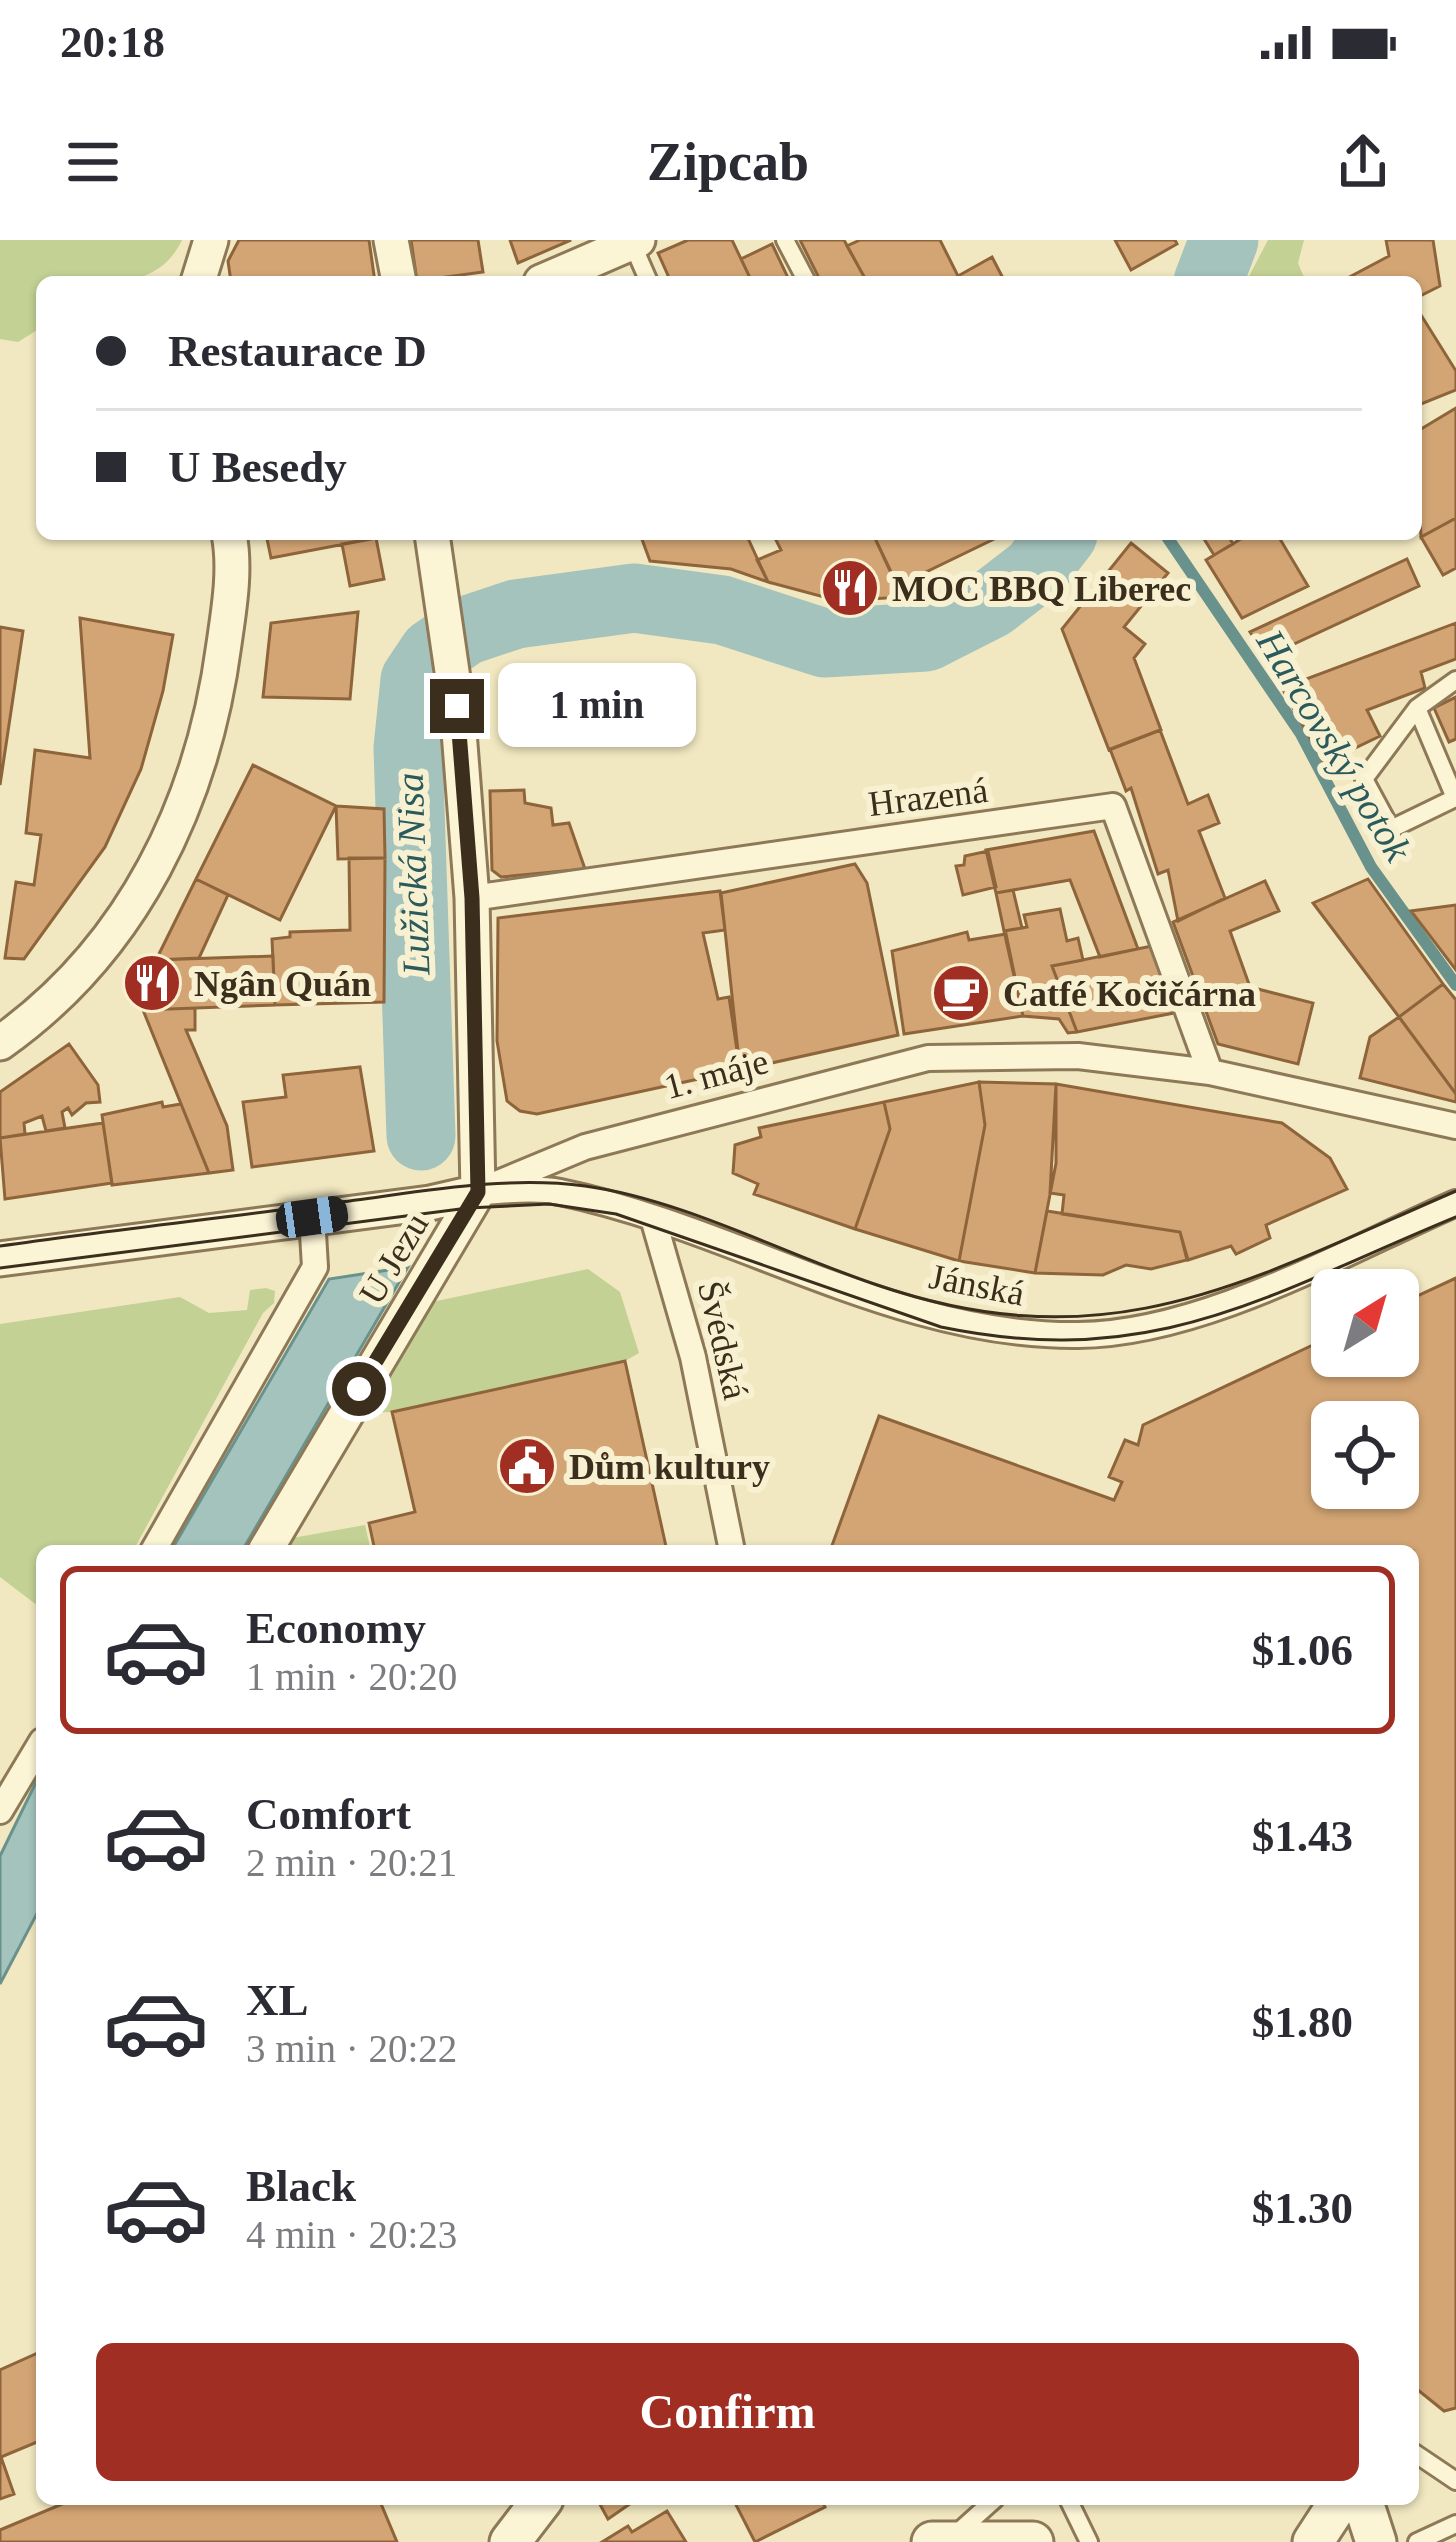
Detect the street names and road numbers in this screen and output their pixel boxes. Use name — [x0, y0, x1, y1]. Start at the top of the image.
street label: Hrazená — [866, 770, 990, 824]
street label: 1. máje — [660, 1041, 773, 1107]
street label: U Jezu — [351, 1206, 436, 1311]
street label: Jánská — [926, 1256, 1028, 1314]
street label: Švédská — [690, 1277, 756, 1403]

